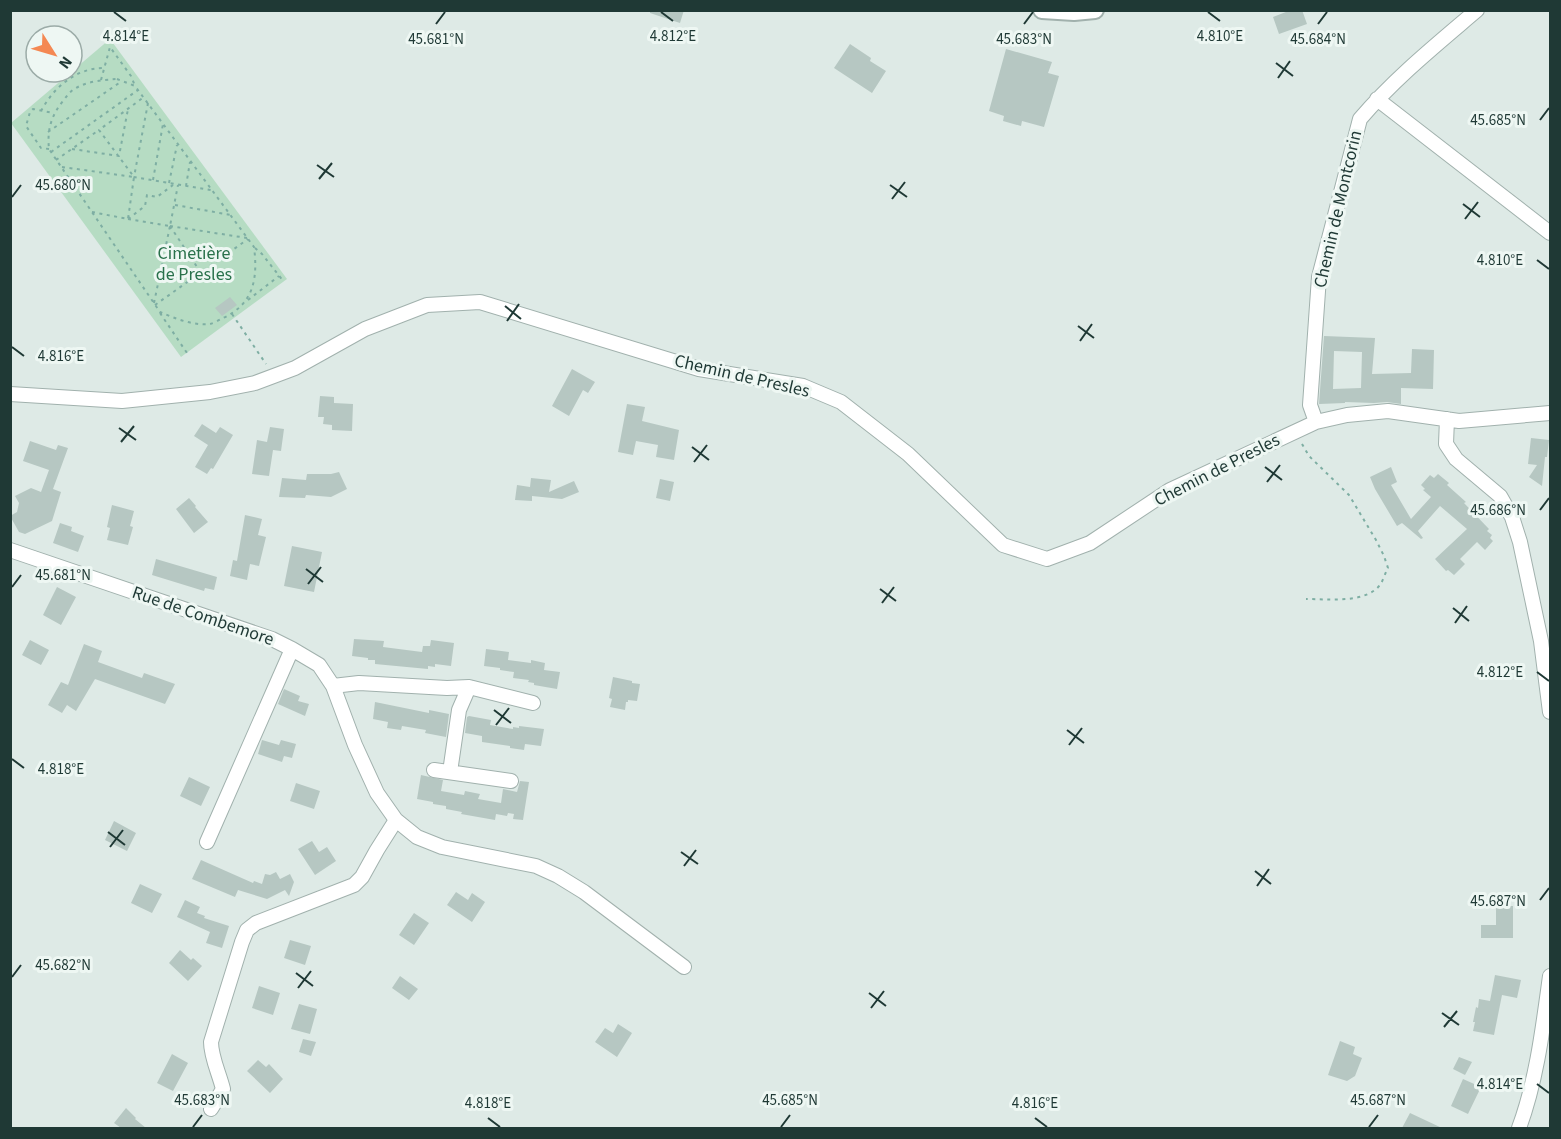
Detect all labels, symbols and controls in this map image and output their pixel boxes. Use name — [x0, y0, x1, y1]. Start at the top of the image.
north arrow — [24, 24, 84, 84]
text: 4.814°E — [103, 26, 149, 47]
text: 4.812°E — [650, 26, 696, 47]
text: 4.810°E — [1197, 26, 1243, 47]
text: 45.681°N — [408, 29, 464, 50]
text: 45.683°N — [996, 29, 1052, 50]
text: 45.684°N — [1290, 29, 1346, 50]
text: N — [53, 52, 77, 73]
text: 45.685°N — [1470, 110, 1526, 131]
street label: Chemin de Montcorin — [1308, 128, 1368, 290]
text: 45.680°N — [35, 175, 91, 196]
park label: Cimetière de Presles — [156, 241, 232, 287]
text: 4.810°E — [1477, 250, 1523, 271]
text: 4.816°E — [38, 346, 84, 367]
street label: Chemin de Presles — [672, 348, 812, 404]
street label: Chemin de Presles — [1150, 428, 1284, 512]
text: 45.686°N — [1470, 500, 1526, 521]
text: 45.681°N — [35, 565, 91, 586]
street label: Rue de Combemore — [129, 580, 277, 652]
text: 4.812°E — [1477, 662, 1523, 683]
text: 4.818°E — [38, 759, 84, 780]
text: 45.687°N — [1470, 891, 1526, 912]
text: 45.682°N — [35, 955, 91, 976]
text: 4.814°E — [1477, 1074, 1523, 1095]
text: 45.683°N — [174, 1090, 230, 1111]
text: 45.685°N — [762, 1090, 818, 1111]
text: 45.687°N — [1350, 1090, 1406, 1111]
text: 4.818°E — [465, 1093, 511, 1114]
text: 4.816°E — [1012, 1093, 1058, 1114]

